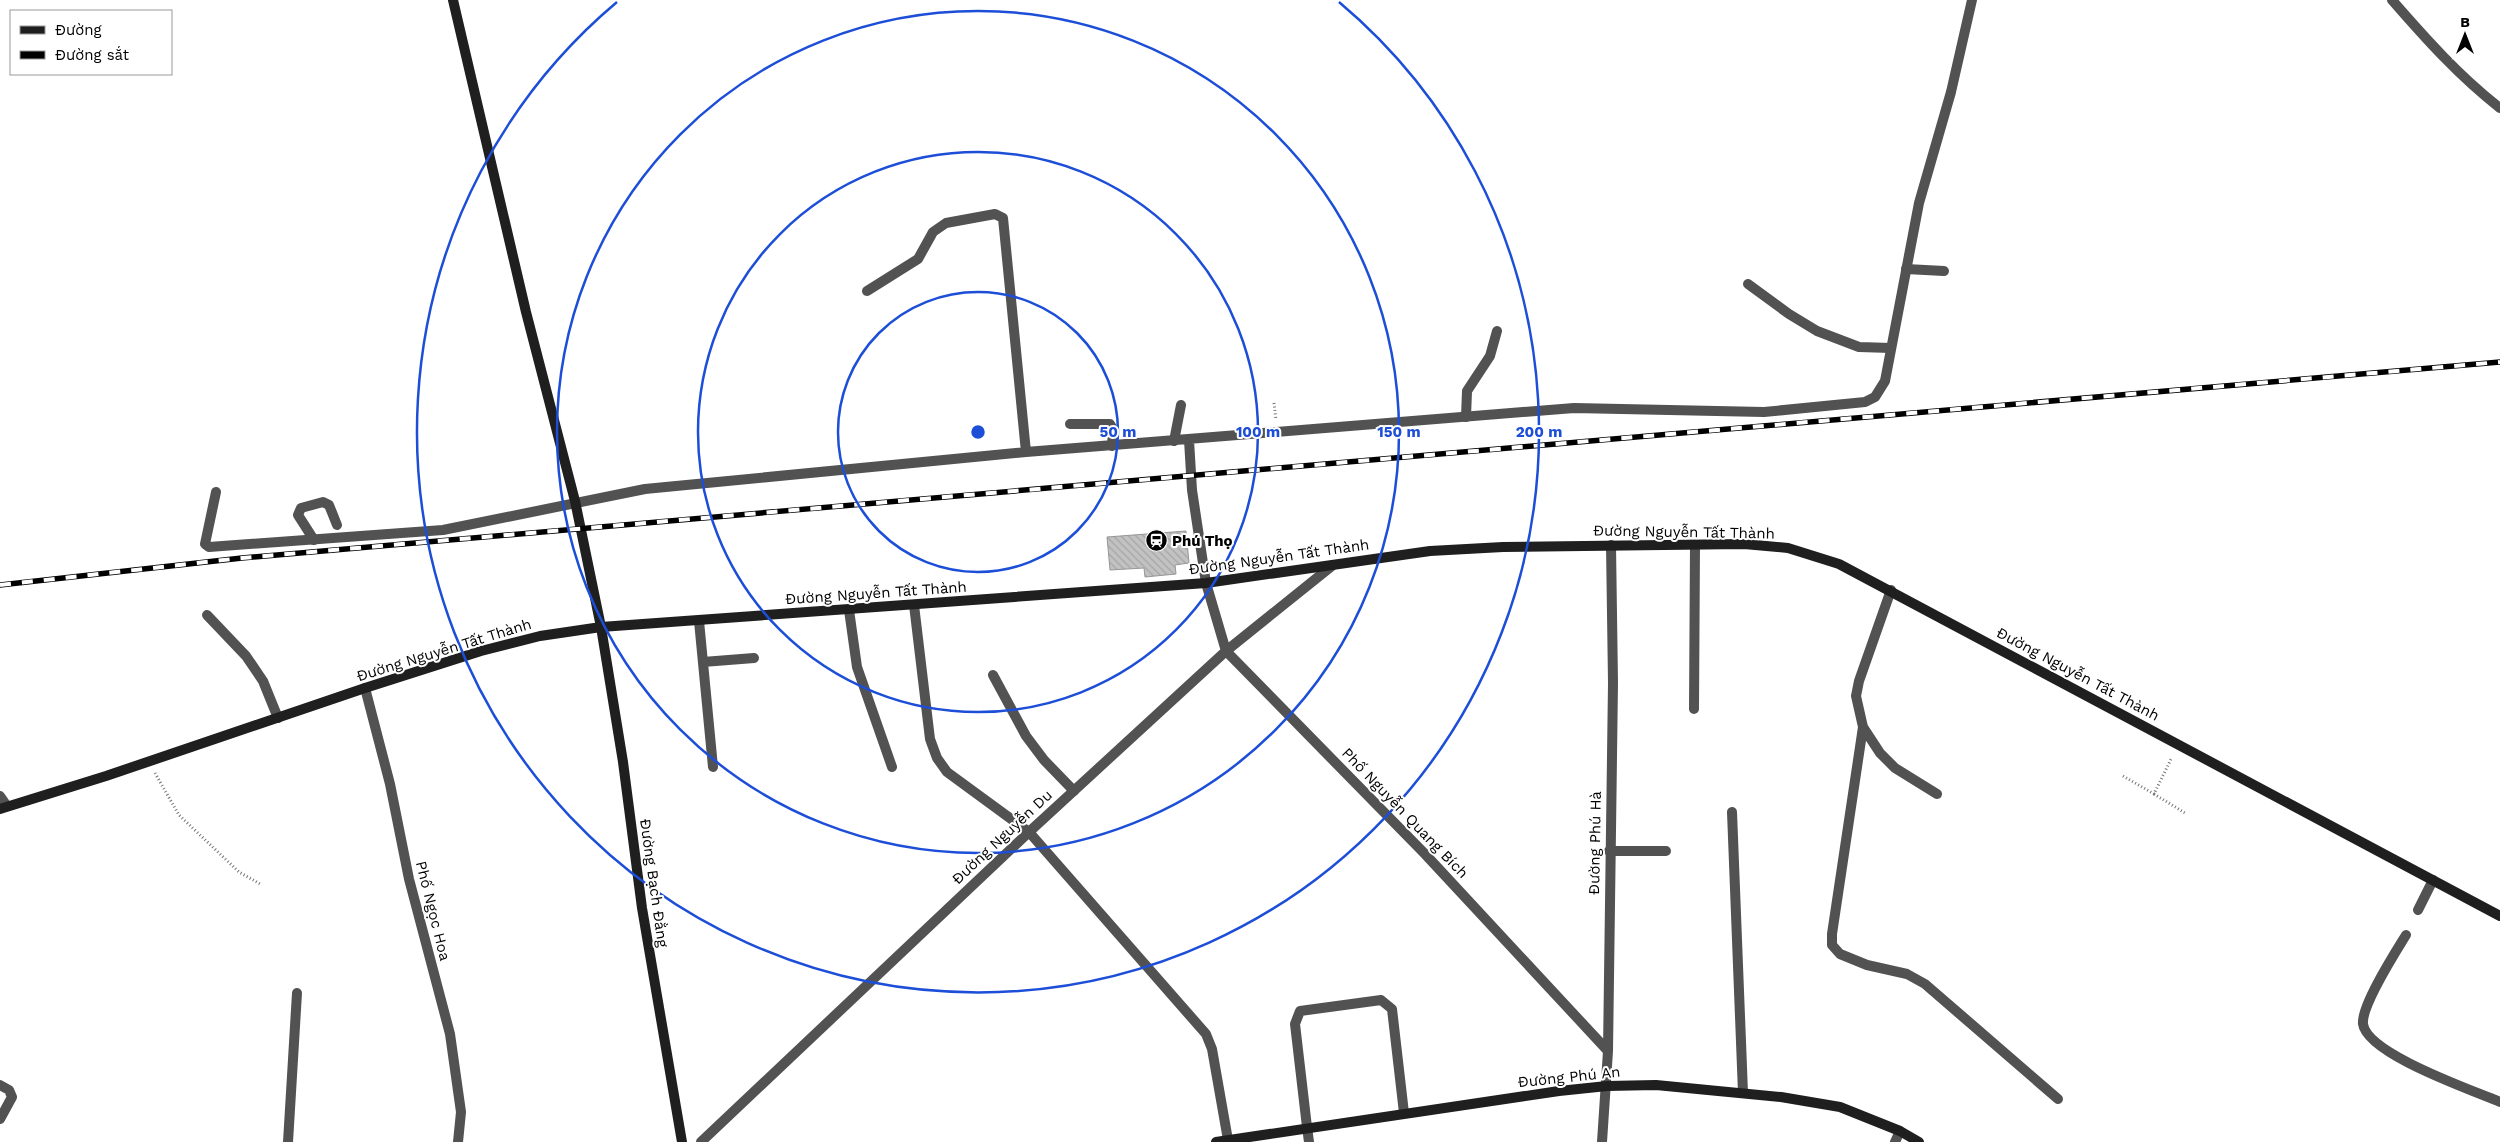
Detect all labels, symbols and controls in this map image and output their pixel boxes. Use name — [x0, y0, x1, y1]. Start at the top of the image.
legend — [10, 10, 172, 75]
north arrow — [2440, 10, 2490, 60]
text: B — [2460, 14, 2470, 30]
text: Đường — [55, 21, 102, 39]
text: Đường sắt — [55, 46, 130, 64]
centre of rings — [969, 423, 987, 441]
text: 50 m — [1100, 423, 1136, 441]
text: 100 m — [1236, 423, 1280, 441]
text: 150 m — [1377, 423, 1421, 441]
text: 200 m — [1516, 423, 1562, 441]
street label: Đường Nguyễn Tất Thành — [1593, 520, 1775, 543]
station icon: Phú Thọ — [1144, 529, 1168, 553]
place label: Phú Thọ — [1172, 532, 1233, 550]
street label: Đường Nguyễn Tất Thành — [1187, 534, 1370, 579]
street label: Đường Nguyễn Tất Thành — [785, 577, 967, 608]
street label: Đường Nguyễn Tất Thành — [354, 614, 534, 685]
street label: Đường Nguyễn Tất Thành — [1993, 622, 2163, 725]
street label: Phố Nguyễn Quang Bích — [1338, 743, 1473, 882]
street label: Đường Nguyễn Du — [947, 785, 1056, 888]
street label: Đường Phú Hà — [1585, 790, 1605, 895]
street label: Đường Bạch Đằng — [636, 818, 672, 948]
street label: Phố Ngọc Hoa — [412, 859, 454, 963]
street label: Đường Phú An — [1517, 1063, 1621, 1091]

